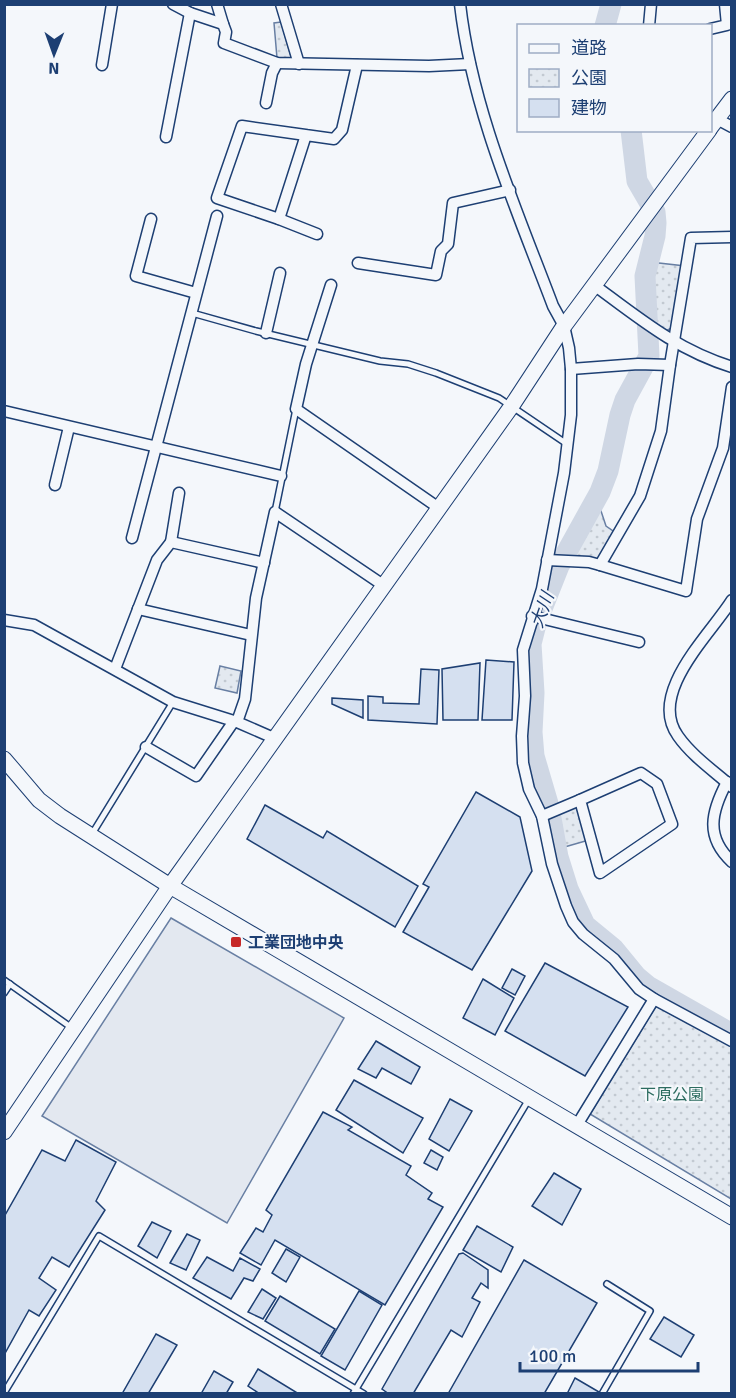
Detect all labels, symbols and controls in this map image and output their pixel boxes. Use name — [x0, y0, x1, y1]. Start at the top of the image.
north arrow — [24, 24, 84, 84]
legend — [517, 24, 712, 132]
text: 道路 — [571, 37, 607, 59]
text: N — [48, 58, 59, 78]
text: 公園 — [571, 67, 607, 89]
text: 建物 — [571, 97, 607, 119]
water label: 大川 — [526, 587, 559, 631]
place label: 工業団地中央 — [248, 933, 344, 953]
marker: 工業団地中央 — [229, 935, 243, 949]
park label: 下原公園 — [640, 1085, 704, 1105]
scale bar — [520, 1335, 698, 1373]
text: 100 m — [529, 1345, 576, 1367]

